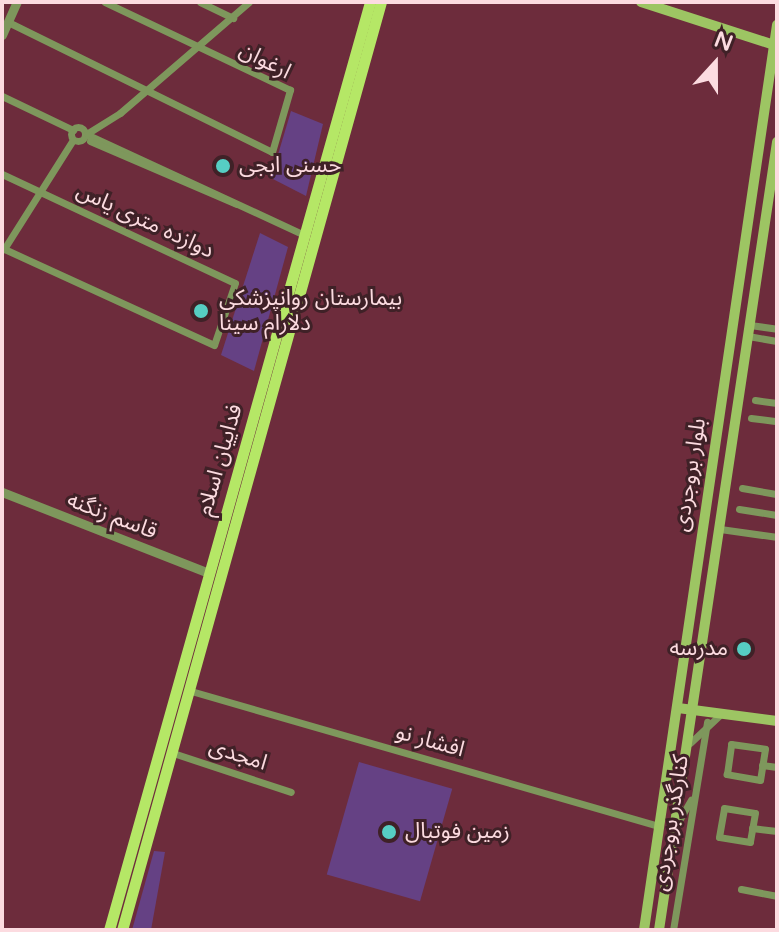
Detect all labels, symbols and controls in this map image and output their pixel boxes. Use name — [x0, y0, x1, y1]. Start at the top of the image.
north arrow — [675, 24, 755, 104]
text: N — [711, 26, 737, 57]
street label: ارغوان — [235, 37, 295, 85]
place label: حسنی ابجی — [239, 153, 341, 179]
marker: حسنی ابجی — [214, 157, 232, 175]
street label: دوازده متری یاس — [72, 178, 218, 264]
place label: بیمارستان روانپزشکی دلارام سینا — [219, 285, 402, 336]
marker: بیمارستان روانپزشکی دلارام سینا — [190, 300, 212, 322]
street label: فداییان اسلام — [191, 401, 249, 519]
street label: بلوار بروجردی — [668, 416, 712, 534]
street label: قاسم زنگنه — [63, 487, 161, 545]
place label: مدرسه — [669, 636, 728, 662]
marker: مدرسه — [735, 640, 753, 658]
street label: افشار نو — [393, 719, 467, 763]
street label: امجدی — [206, 733, 270, 777]
street label: کنارگذر بروجردی — [647, 753, 695, 893]
place label: زمین فوتبال — [405, 819, 510, 845]
marker: زمین فوتبال — [380, 823, 398, 841]

